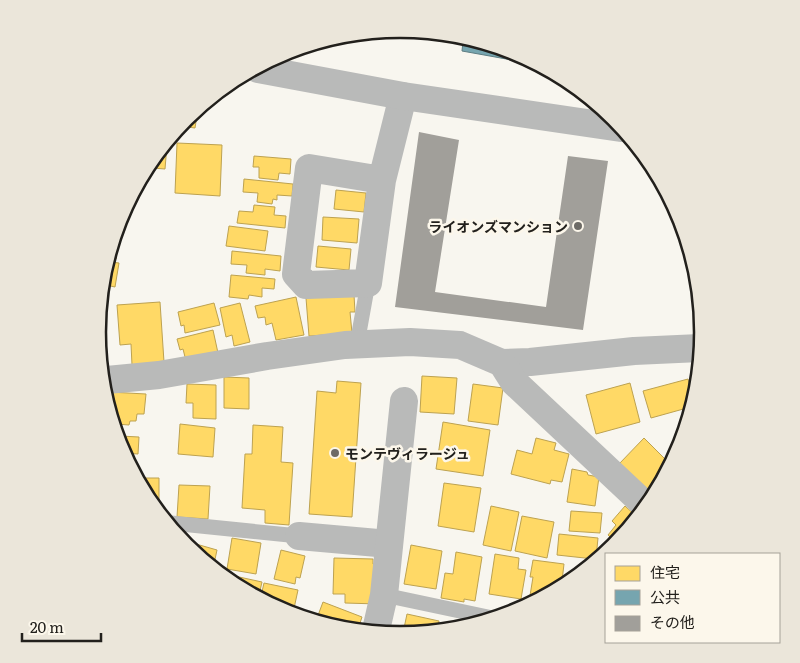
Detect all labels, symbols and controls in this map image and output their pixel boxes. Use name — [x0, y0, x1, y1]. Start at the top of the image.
place label: ライオンズマンション — [428, 216, 568, 236]
marker: ライオンズマンション — [572, 220, 584, 232]
place label: モンテヴィラージュ — [345, 443, 470, 463]
marker: モンテヴィラージュ — [329, 447, 341, 459]
legend — [605, 553, 780, 643]
text: 住宅 — [650, 560, 680, 583]
text: 公共 — [650, 585, 680, 608]
scale bar — [22, 610, 101, 642]
text: その他 — [650, 610, 695, 633]
text: 20 m — [30, 615, 64, 638]

